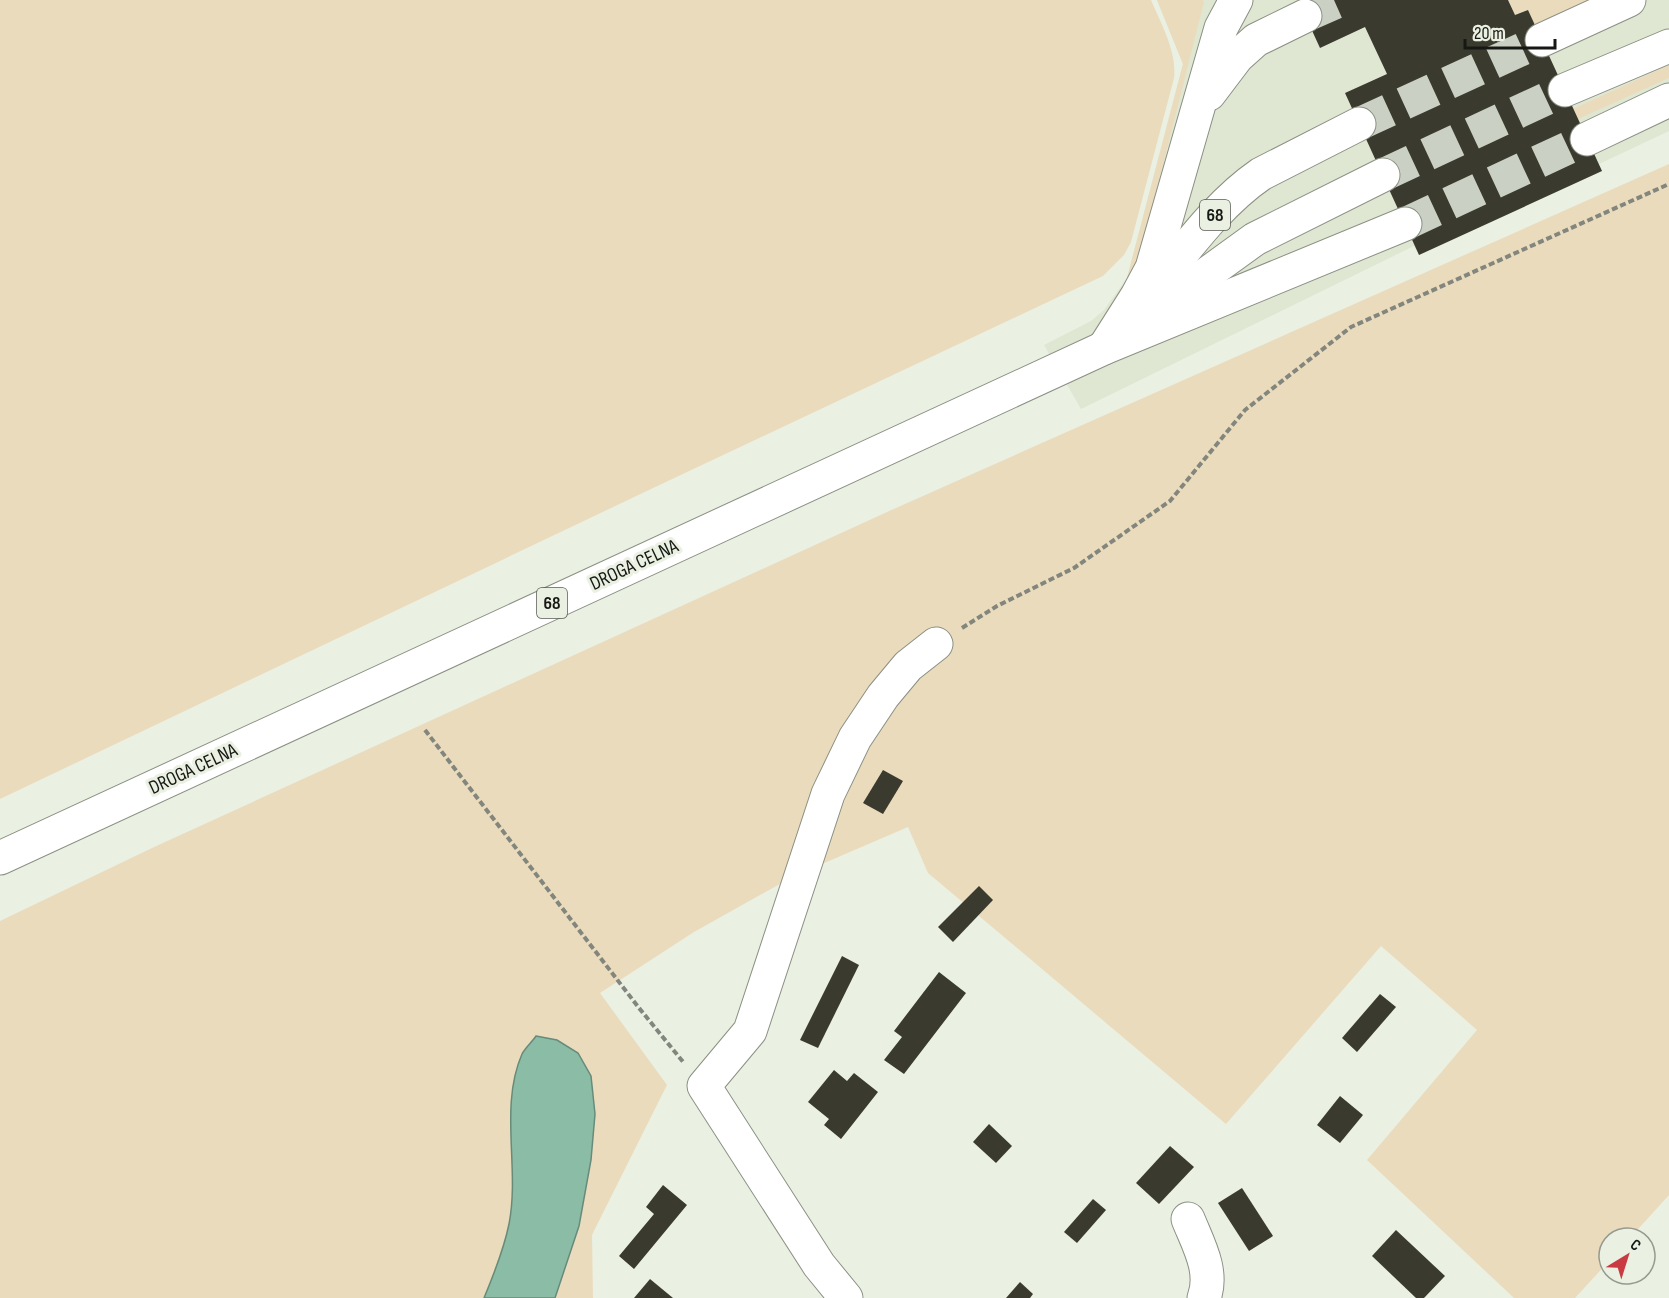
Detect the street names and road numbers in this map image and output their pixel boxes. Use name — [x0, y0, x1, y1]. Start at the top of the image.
road number: 68 — [1200, 200, 1230, 230]
street label: DROGA CELNA — [586, 534, 682, 596]
road number: 68 — [537, 588, 567, 618]
street label: DROGA CELNA — [145, 738, 241, 800]

